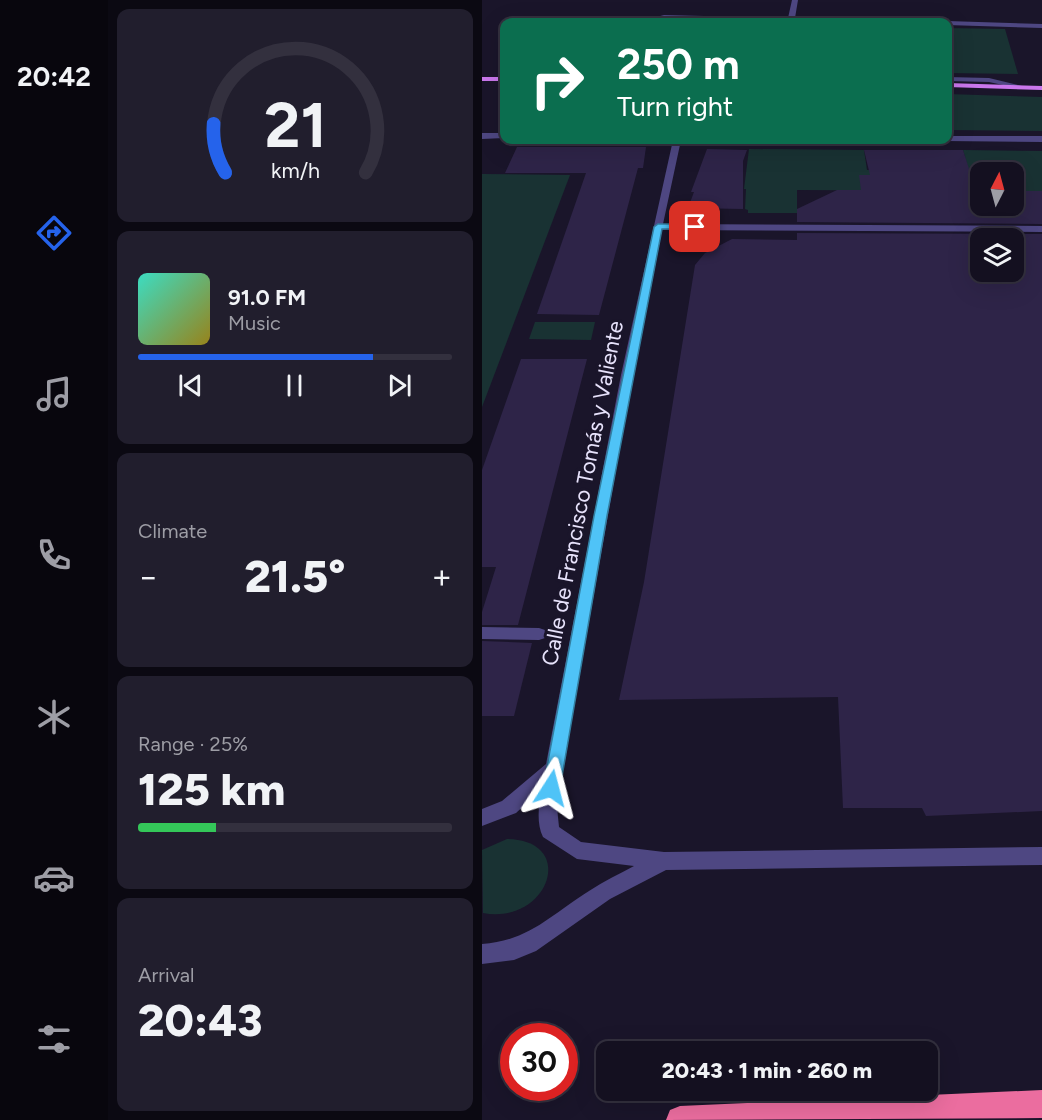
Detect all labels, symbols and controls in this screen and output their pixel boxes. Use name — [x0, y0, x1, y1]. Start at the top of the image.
text: 250 m — [617, 39, 740, 90]
icon: right — [518, 42, 596, 120]
text: 20:42 — [17, 60, 91, 93]
text: 21 — [264, 88, 326, 163]
text: Turn right — [617, 90, 733, 123]
text: km/h — [271, 158, 319, 183]
north arrow — [970, 162, 1024, 216]
map controls — [970, 162, 1024, 282]
pin — [669, 201, 720, 252]
icon: arrive — [678, 210, 711, 243]
icon: directions — [33, 212, 75, 254]
button: layers — [970, 228, 1024, 282]
text: 91.0 FM — [228, 284, 306, 311]
text: Music — [228, 311, 281, 335]
street label: Calle de Francisco Tomás y Valiente — [536, 318, 629, 668]
icon: previous — [174, 369, 207, 402]
icon: pause — [278, 369, 311, 402]
icon: next — [383, 369, 416, 402]
icon: music — [33, 373, 75, 415]
text: Climate — [138, 519, 207, 543]
icon: phone — [33, 534, 75, 576]
text: 21.5° — [244, 549, 346, 603]
text: − — [138, 557, 159, 596]
text: + — [431, 557, 452, 596]
icon: climate — [33, 696, 75, 738]
text: Range · 25% — [138, 732, 248, 756]
position arrow — [519, 756, 583, 820]
text: 125 km — [138, 762, 285, 816]
icon: car — [33, 857, 75, 899]
text: Arrival — [138, 963, 194, 987]
text: 20:43 — [138, 993, 262, 1047]
icon: filters — [33, 1018, 75, 1060]
speed limit sign: 30 — [500, 1023, 578, 1101]
text: 20:43 · 1 min · 260 m — [662, 1057, 872, 1084]

